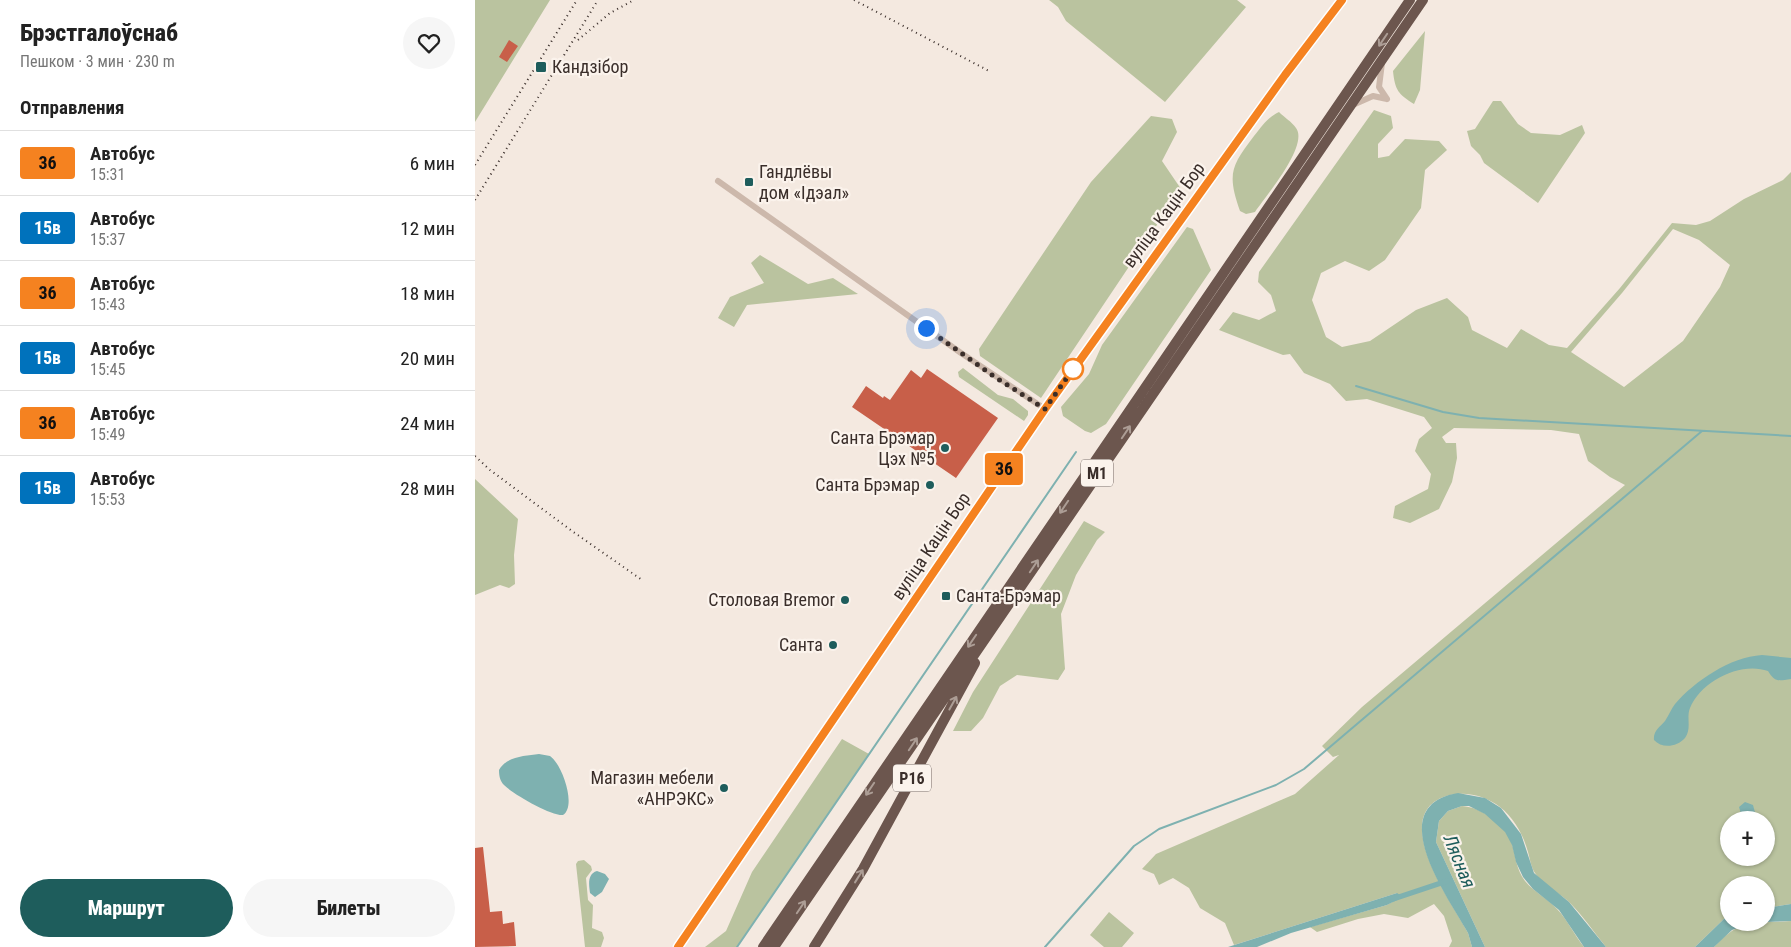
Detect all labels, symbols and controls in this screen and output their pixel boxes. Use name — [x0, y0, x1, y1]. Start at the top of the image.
button: heart — [403, 17, 455, 69]
text: Брэстгалоўснаб — [20, 19, 178, 47]
one-way arrow — [1378, 33, 1388, 47]
text: Пешком · 3 мин · 230 m — [20, 52, 175, 71]
place label: Кандзібор — [552, 56, 628, 77]
marker: Кандзібор — [534, 60, 548, 74]
text: Отправления — [20, 96, 124, 119]
text: Автобус — [90, 142, 155, 165]
text: 36 — [38, 152, 57, 173]
text: 6 мин — [410, 152, 455, 175]
street label: вуліца Кацін Бор — [1118, 158, 1209, 271]
place label: Гандлёвы дом «Ідэал» — [759, 161, 849, 203]
text: 15:31 — [90, 165, 125, 184]
marker: Гандлёвы дом «Ідэал» — [743, 176, 755, 188]
text: Автобус — [90, 207, 155, 230]
text: 15в — [34, 217, 61, 238]
text: 12 мин — [400, 217, 455, 240]
text: 15:37 — [90, 230, 125, 249]
text: Автобус — [90, 272, 155, 295]
text: 36 — [38, 282, 57, 303]
text: 18 мин — [400, 282, 455, 305]
text: 15:43 — [90, 295, 125, 314]
your location — [914, 316, 939, 341]
text: Автобус — [90, 337, 155, 360]
text: 15в — [34, 347, 61, 368]
text: 20 мин — [400, 347, 455, 370]
unlabelled marker — [1062, 358, 1084, 380]
text: 15:45 — [90, 360, 125, 379]
text: Автобус — [90, 402, 155, 425]
text: 36 — [38, 412, 57, 433]
text: 24 мин — [400, 412, 455, 435]
text: 15:49 — [90, 425, 125, 444]
one-way arrow — [1120, 425, 1131, 439]
place label: Санта Брэмар Цэх №5 — [830, 427, 935, 469]
marker: Санта Брэмар Цэх №5 — [939, 442, 951, 454]
line badge: 36 — [981, 453, 1027, 485]
text: 36 — [995, 458, 1013, 479]
road number: М1 — [1081, 459, 1113, 486]
text: Автобус — [90, 467, 155, 490]
place label: Санта Брэмар — [815, 474, 920, 495]
text: 15в — [34, 477, 61, 498]
text: 28 мин — [400, 477, 455, 500]
marker: Санта Брэмар — [924, 479, 936, 491]
street label: вуліца Кацін Бор — [887, 488, 974, 603]
text: 15:53 — [90, 490, 125, 509]
one-way arrow — [1059, 499, 1069, 513]
one-way arrow — [1029, 559, 1039, 573]
place label: Санта-Брэмар — [956, 585, 1061, 606]
place label: Столовая Bremor — [708, 589, 836, 610]
marker: Санта-Брэмар — [940, 590, 952, 602]
marker: Столовая Bremor — [839, 594, 851, 606]
place label: Санта — [779, 634, 823, 655]
one-way arrow — [967, 634, 977, 648]
marker: Санта — [827, 639, 839, 651]
one-way arrow — [948, 695, 958, 710]
one-way arrow — [908, 737, 918, 751]
road number: Р16 — [893, 764, 931, 791]
place label: Магазин мебели «АНРЭКС» — [590, 767, 714, 809]
marker: Магазин мебели «АНРЭКС» — [718, 782, 730, 794]
one-way arrow — [865, 782, 875, 796]
map controls — [1720, 811, 1775, 931]
button: + — [1720, 811, 1775, 866]
water label: Лясная — [1438, 830, 1481, 891]
one-way arrow — [854, 870, 864, 884]
button: − — [1720, 876, 1775, 931]
button: Маршрут — [20, 879, 233, 937]
button: Билеты — [243, 879, 455, 937]
one-way arrow — [796, 900, 806, 914]

